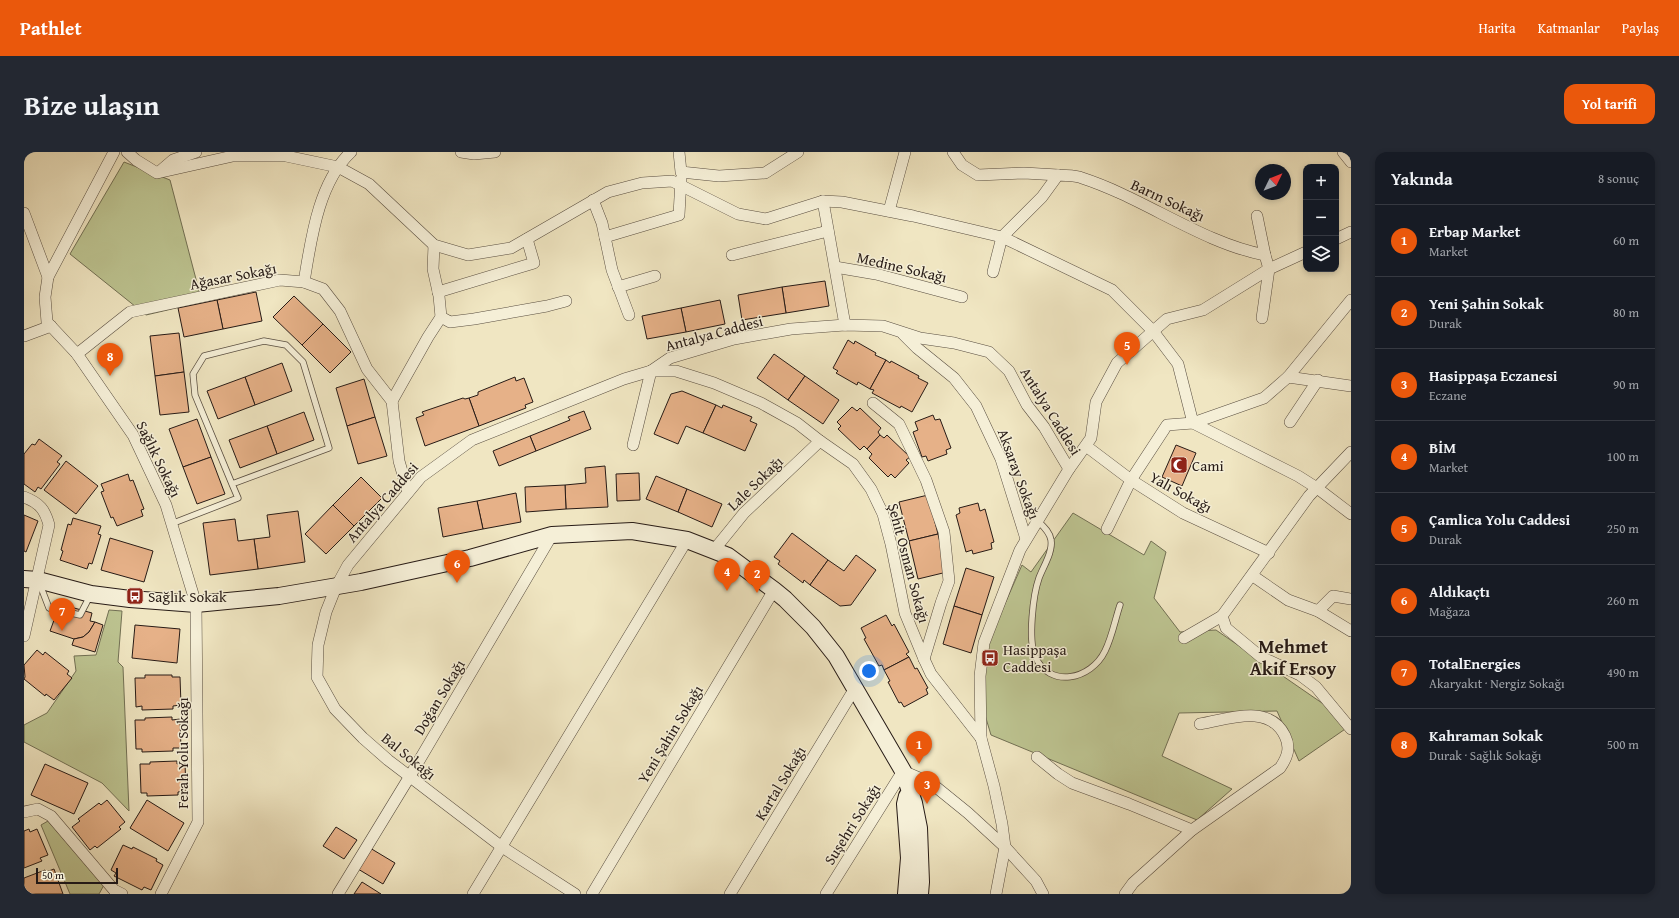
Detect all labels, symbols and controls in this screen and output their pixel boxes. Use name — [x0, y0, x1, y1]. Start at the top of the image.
text: Pathlet — [20, 14, 82, 42]
text: Harita — [1479, 18, 1516, 38]
text: Katmanlar — [1538, 18, 1600, 38]
text: Paylaş — [1622, 18, 1659, 38]
text: Bize ulaşın — [24, 84, 160, 125]
button: Yol tarifi — [1564, 84, 1655, 124]
north arrow — [1255, 164, 1291, 200]
map controls — [1303, 164, 1339, 272]
button: + — [1303, 164, 1339, 200]
text: Yakında — [1391, 166, 1453, 191]
text: 8 sonuç — [1598, 169, 1639, 188]
street label: Barın Sokağı — [1128, 174, 1208, 226]
button: − — [1303, 200, 1339, 236]
text: Erbap Market — [1429, 221, 1520, 242]
text: 1 — [1401, 231, 1407, 250]
text: 60 m — [1613, 231, 1639, 250]
button: layers — [1303, 236, 1339, 272]
text: Market — [1429, 242, 1468, 261]
street label: Medine Sokağı — [855, 246, 949, 288]
street label: Ağasar Sokağı — [188, 257, 278, 295]
text: Yeni Şahin Sokak — [1429, 293, 1543, 314]
text: 2 — [1401, 303, 1407, 322]
text: 80 m — [1613, 303, 1639, 322]
street label: Antalya Caddesi — [663, 310, 765, 356]
text: Durak — [1429, 314, 1462, 333]
pin: 5 — [1114, 332, 1140, 365]
pin: 8 — [97, 343, 123, 376]
street label: Antalya Caddesi — [1016, 363, 1086, 459]
text: Hasippaşa Eczanesi — [1429, 365, 1558, 386]
text: 3 — [1401, 375, 1407, 394]
text: 90 m — [1613, 375, 1639, 394]
text: Eczane — [1429, 386, 1467, 405]
street label: Sağlık Sokağı — [131, 417, 187, 501]
street label: Aksaray Sokağı — [993, 426, 1045, 522]
text: BİM — [1429, 437, 1456, 458]
text: 4 — [1401, 447, 1407, 466]
text: 100 m — [1607, 447, 1639, 466]
street label: Lale Sokağı — [722, 451, 788, 515]
mosque icon: Cami — [1169, 455, 1189, 475]
place label: Cami — [1192, 455, 1224, 476]
street label: Antalya Caddesi — [341, 457, 423, 547]
text: Market — [1429, 458, 1468, 477]
street label: Yalı Sokağı — [1146, 466, 1216, 518]
street label: Şehit Osman Sokağı — [883, 501, 935, 625]
text: Çamlica Yolu Caddesi — [1429, 509, 1570, 530]
text: 5 — [1401, 519, 1407, 538]
text: 250 m — [1607, 519, 1639, 538]
text: Durak — [1429, 530, 1462, 549]
pin: 6 — [444, 550, 470, 583]
pin: 4 — [714, 558, 740, 591]
pin: 2 — [744, 560, 770, 593]
text: Aldıkaçtı — [1429, 581, 1490, 602]
bus stop icon: Sağlık Sokak — [125, 586, 145, 606]
place label: Sağlık Sokak — [148, 586, 227, 607]
text: 6 — [1401, 591, 1407, 610]
text: 260 m — [1607, 591, 1639, 610]
pin: 7 — [49, 598, 75, 631]
text: Mağaza — [1429, 602, 1470, 621]
district label: Mehmet Akif Ersoy — [1250, 632, 1337, 682]
place label: Hasippaşa Caddesi — [1003, 639, 1067, 677]
bus stop icon: Hasippaşa Caddesi — [980, 648, 1000, 668]
text: TotalEnergies — [1429, 653, 1521, 674]
street label: Doğan Sokağı — [408, 655, 470, 739]
your location — [859, 661, 879, 681]
text: 7 — [1401, 663, 1407, 682]
text: 490 m — [1607, 663, 1639, 682]
text: Akaryakıt · Nergiz Sokağı — [1429, 674, 1565, 693]
street label: Yeni Şahin Sokağı — [632, 681, 708, 787]
street label: Ferah Yolu Sokağı — [172, 697, 193, 809]
text: Kahraman Sokak — [1429, 725, 1543, 746]
street label: Bal Sokağı — [377, 728, 441, 784]
pin: 1 — [906, 731, 932, 764]
text: 8 — [1401, 735, 1407, 754]
text: 500 m — [1607, 735, 1639, 754]
street label: Kartal Sokağı — [750, 742, 810, 824]
text: Durak · Sağlık Sokağı — [1429, 746, 1541, 765]
pin: 3 — [914, 771, 940, 804]
street label: Suşehri Sokağı — [819, 779, 885, 869]
scale bar — [36, 866, 118, 885]
text: 50 m — [42, 867, 64, 883]

